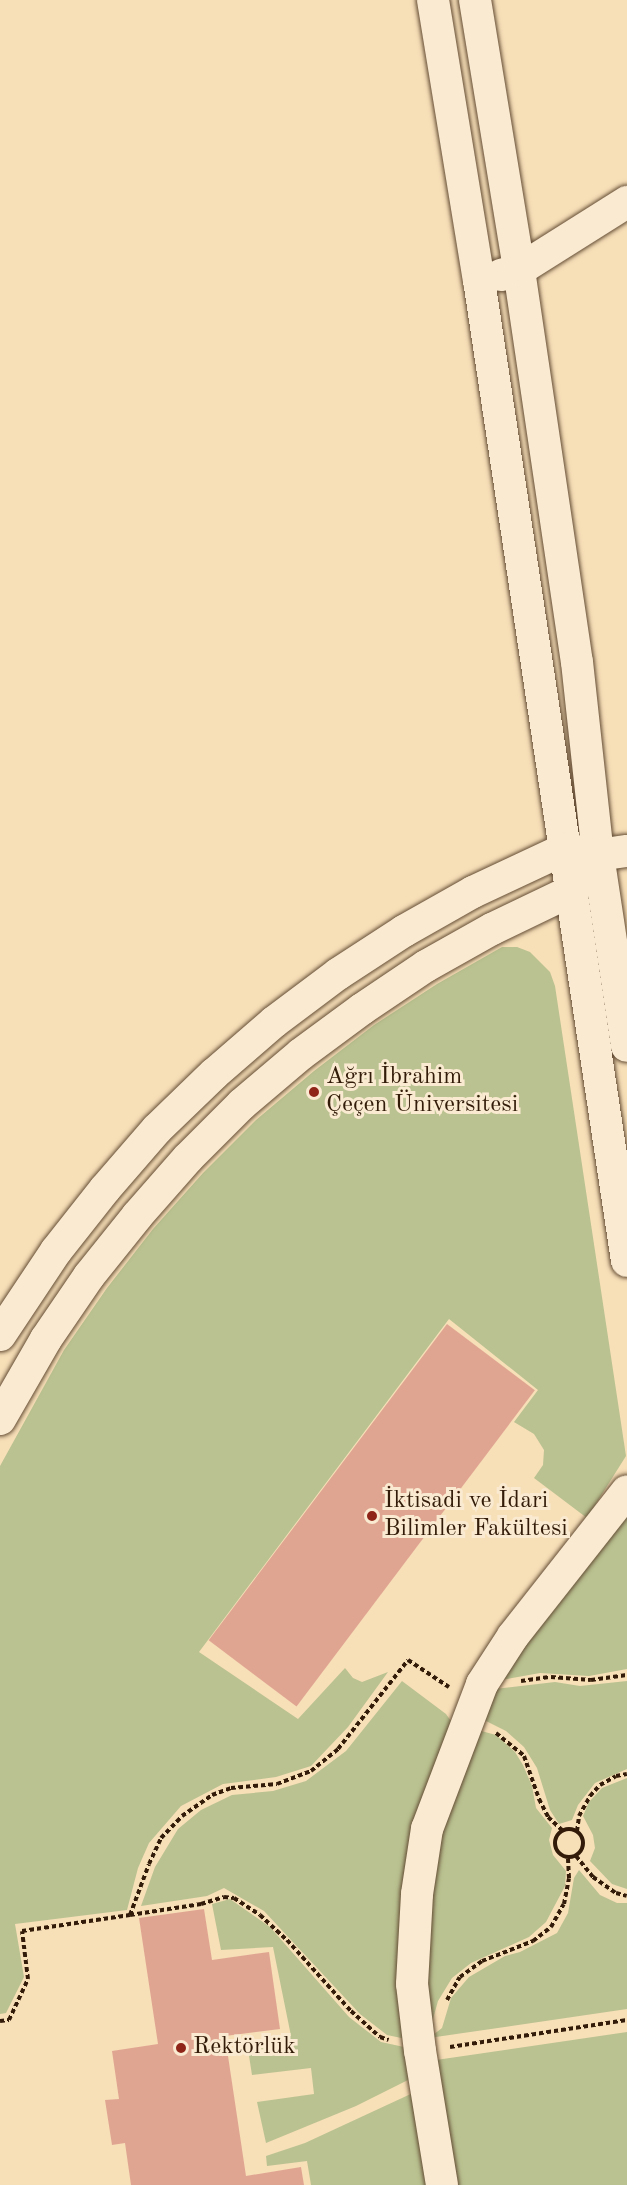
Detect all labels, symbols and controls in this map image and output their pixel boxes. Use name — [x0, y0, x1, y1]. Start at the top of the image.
place label: Ağrı İbrahim Çeçen Üniversitesi — [326, 1064, 518, 1120]
marker: Ağrı İbrahim Çeçen Üniversitesi — [307, 1085, 321, 1099]
place label: İktisadi ve İdari Bilimler Fakültesi — [384, 1488, 568, 1544]
marker: İktisadi ve İdari Bilimler Fakültesi — [365, 1509, 379, 1523]
place label: Rektörlük — [193, 2034, 296, 2062]
marker: Rektörlük — [174, 2041, 188, 2055]

